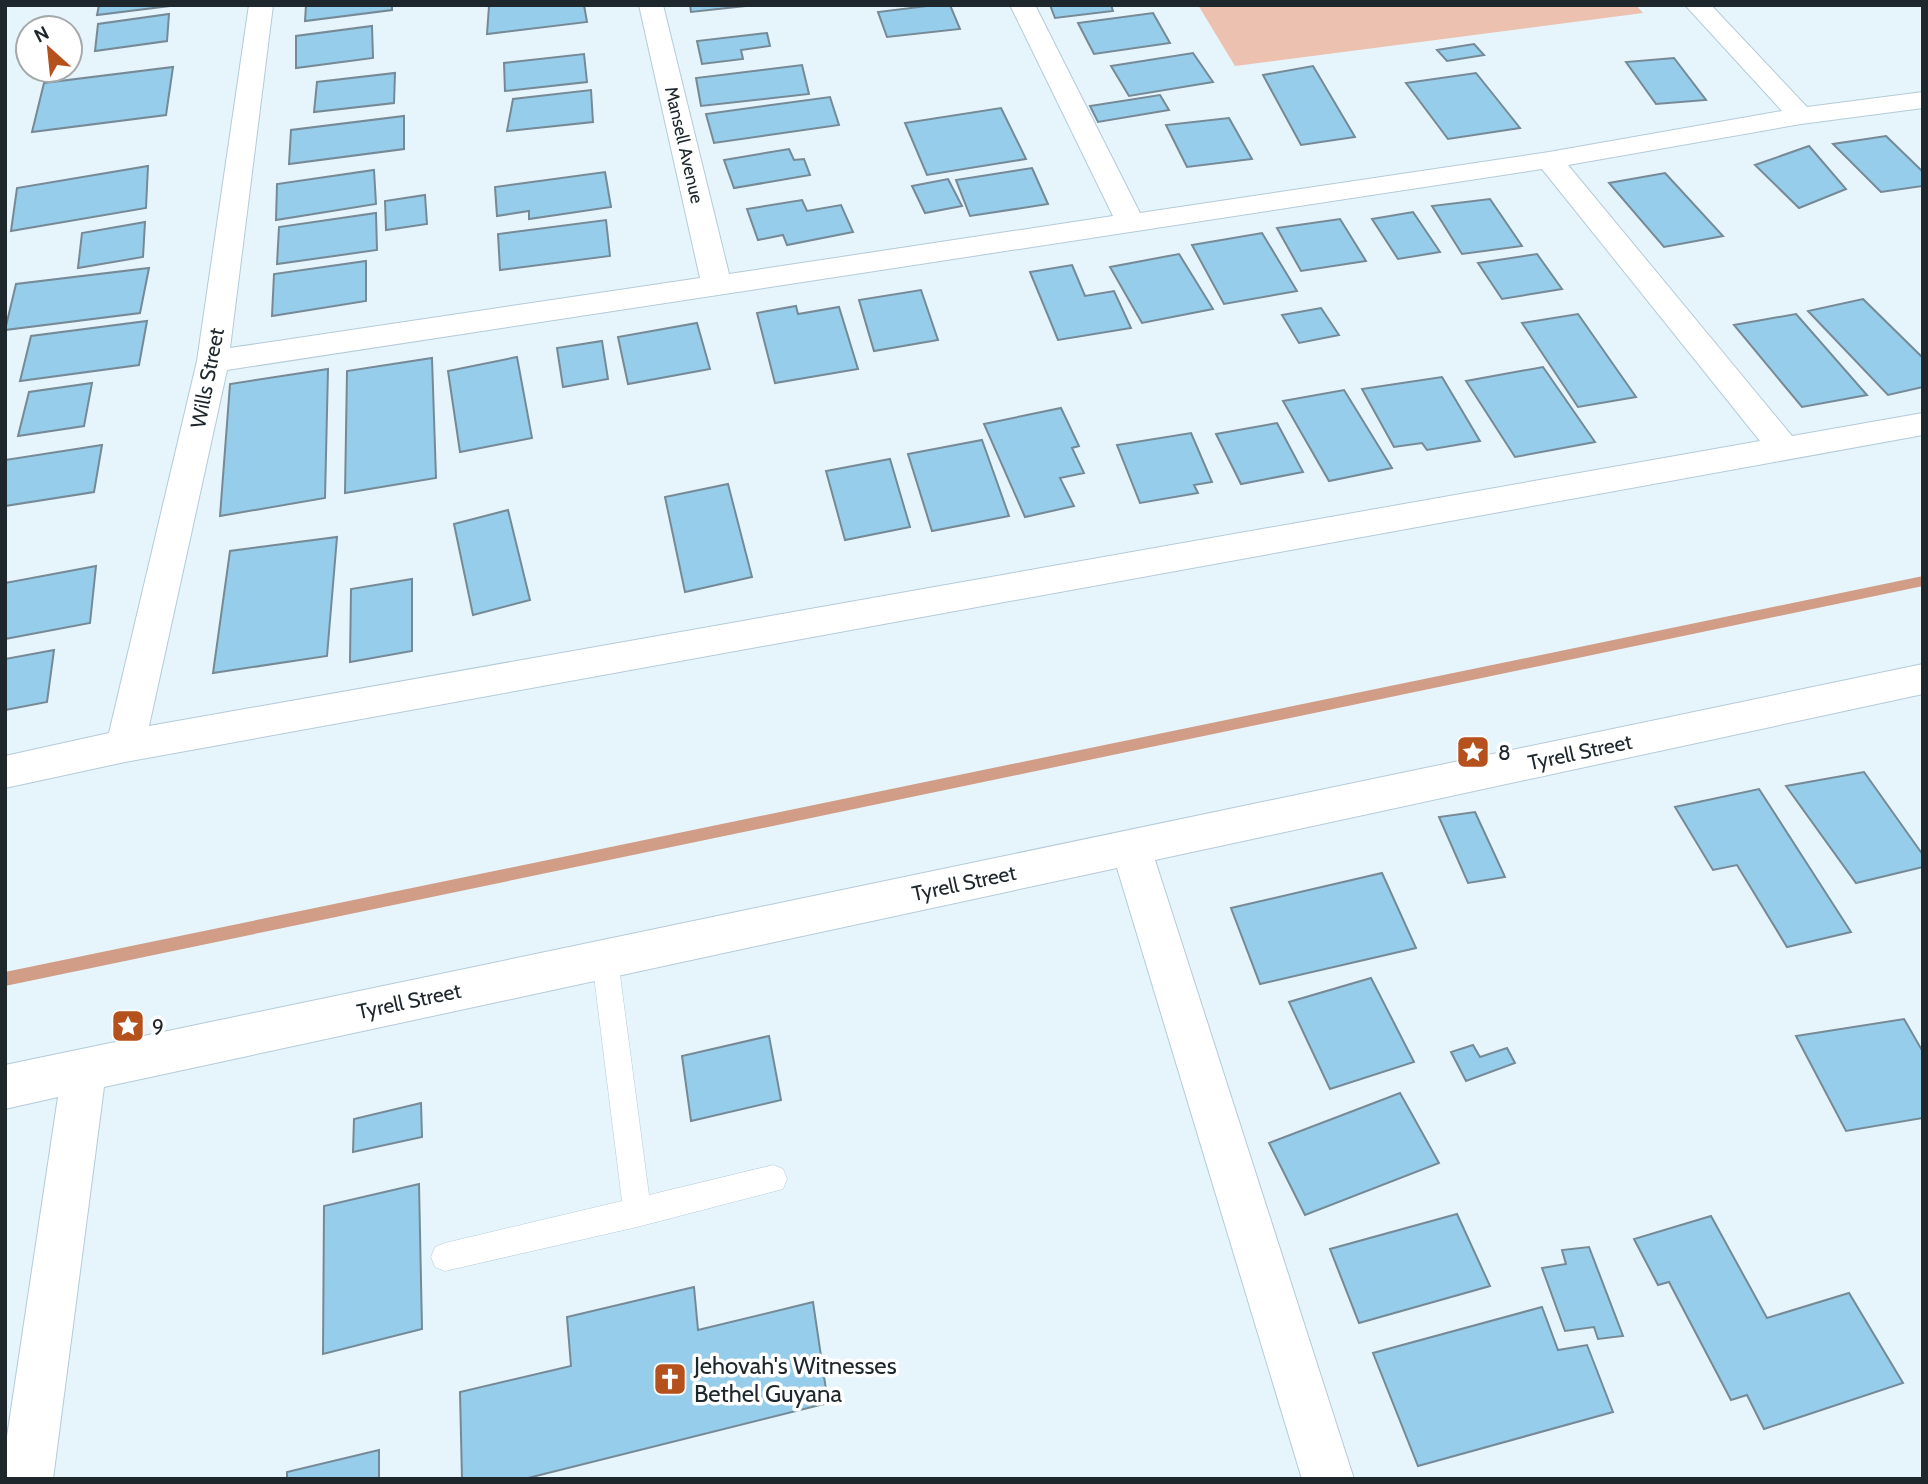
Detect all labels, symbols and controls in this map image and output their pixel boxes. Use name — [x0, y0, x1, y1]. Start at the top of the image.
north arrow — [14, 14, 84, 84]
text: N — [30, 21, 53, 48]
street label: Mansell Avenue — [660, 84, 708, 206]
street label: Wills Street — [185, 326, 229, 430]
street label: Tyrell Street — [1526, 729, 1634, 775]
place icon: 8 — [1454, 733, 1492, 771]
place label: 8 — [1498, 740, 1511, 765]
street label: Tyrell Street — [910, 860, 1018, 906]
street label: Tyrell Street — [355, 978, 463, 1024]
place icon: 9 — [109, 1007, 147, 1045]
place label: 9 — [152, 1014, 164, 1039]
place label: Jehovah's Witnesses Bethel Guyana — [693, 1351, 897, 1408]
church icon: Jehovah's Witnesses Bethel Guyana — [651, 1360, 689, 1398]

